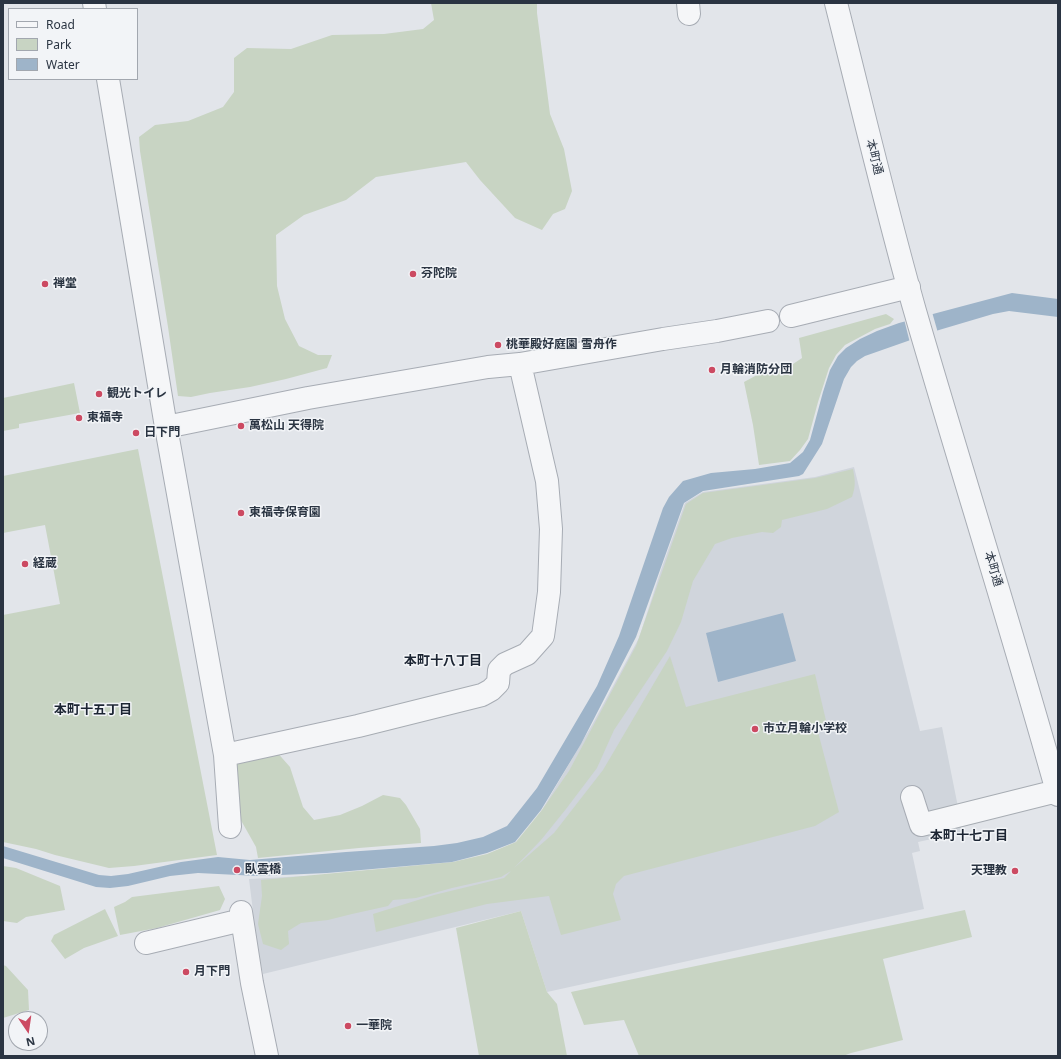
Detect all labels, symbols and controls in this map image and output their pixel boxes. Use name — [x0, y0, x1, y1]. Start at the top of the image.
legend — [8, 8, 138, 80]
text: Road — [46, 16, 75, 33]
text: Park — [46, 36, 71, 53]
text: Water — [46, 56, 80, 73]
street label: 本町通 — [863, 138, 885, 176]
place label: 芬陀院 — [421, 267, 457, 281]
marker: 芬陀院 — [408, 269, 418, 279]
place label: 禅堂 — [53, 277, 77, 291]
marker: 禅堂 — [40, 279, 50, 289]
place label: 桃華殿好庭園 雪舟作 — [506, 338, 617, 352]
marker: 桃華殿好庭園 雪舟作 — [493, 340, 503, 350]
place label: 月輪消防分団 — [720, 363, 792, 377]
marker: 月輪消防分団 — [707, 365, 717, 375]
place label: 観光トイレ — [107, 387, 167, 401]
marker: 観光トイレ — [94, 389, 104, 399]
place label: 東福寺 — [87, 411, 123, 425]
marker: 東福寺 — [74, 413, 84, 423]
place label: 萬松山 天得院 — [249, 419, 324, 433]
marker: 萬松山 天得院 — [236, 421, 246, 431]
place label: 日下門 — [144, 426, 180, 440]
marker: 日下門 — [131, 428, 141, 438]
place label: 東福寺保育園 — [249, 506, 321, 520]
marker: 東福寺保育園 — [236, 508, 246, 518]
street label: 本町通 — [981, 550, 1005, 588]
place label: 経蔵 — [33, 557, 57, 571]
marker: 経蔵 — [20, 559, 30, 569]
district label: 本町十八丁目 — [404, 653, 482, 669]
district label: 本町十五丁目 — [54, 702, 132, 718]
place label: 市立月輪小学校 — [763, 722, 847, 736]
marker: 市立月輪小学校 — [750, 724, 760, 734]
district label: 本町十七丁目 — [930, 828, 1008, 844]
place label: 臥雲橋 — [245, 863, 281, 877]
place label: 天理教 — [971, 864, 1007, 878]
marker: 臥雲橋 — [232, 865, 242, 875]
marker: 天理教 — [1010, 866, 1020, 876]
place label: 月下門 — [194, 965, 230, 979]
marker: 月下門 — [181, 967, 191, 977]
north arrow — [8, 1011, 48, 1051]
place label: 一華院 — [356, 1019, 392, 1033]
marker: 一華院 — [343, 1021, 353, 1031]
text: N — [25, 1034, 37, 1051]

